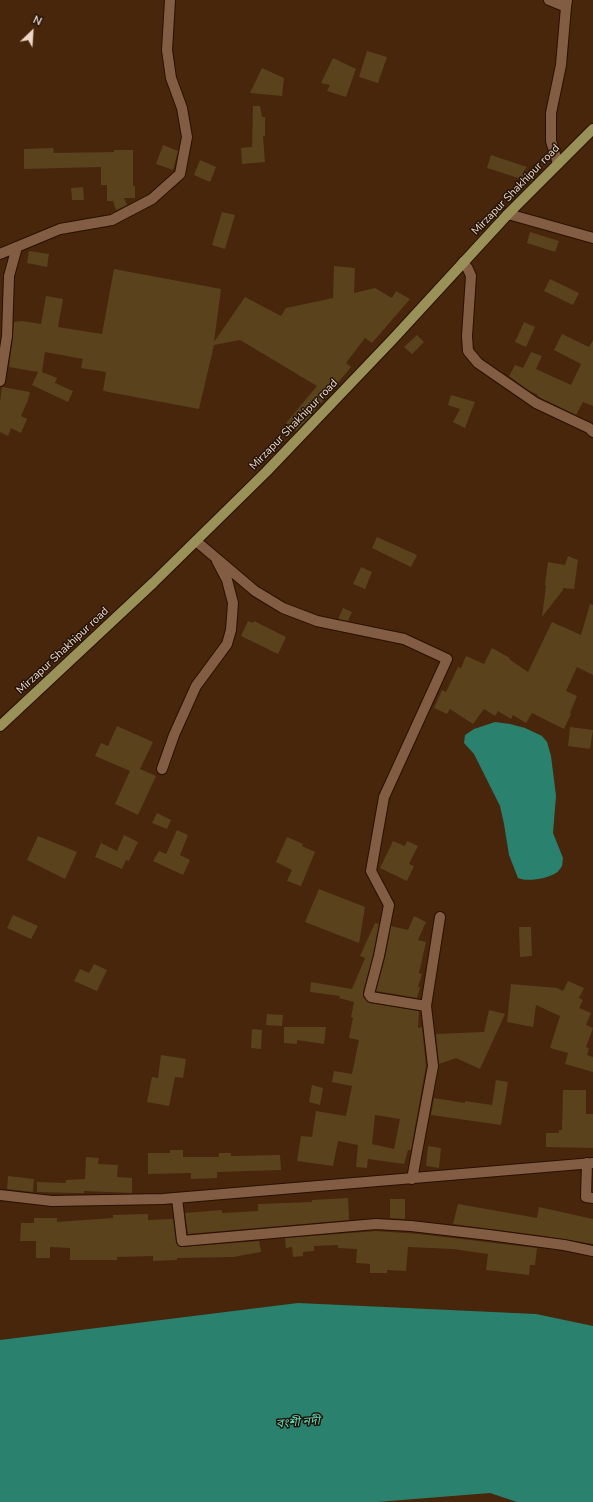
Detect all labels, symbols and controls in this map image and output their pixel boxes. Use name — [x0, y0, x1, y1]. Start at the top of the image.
north arrow — [12, 12, 52, 52]
text: N — [30, 12, 44, 29]
street label: Mirzapur Shakhipur road — [469, 142, 563, 238]
street label: Mirzapur Shakhipur road — [247, 377, 341, 473]
street label: Mirzapur Shakhipur road — [14, 605, 112, 697]
water label: বংশী নদী — [276, 1414, 320, 1432]

